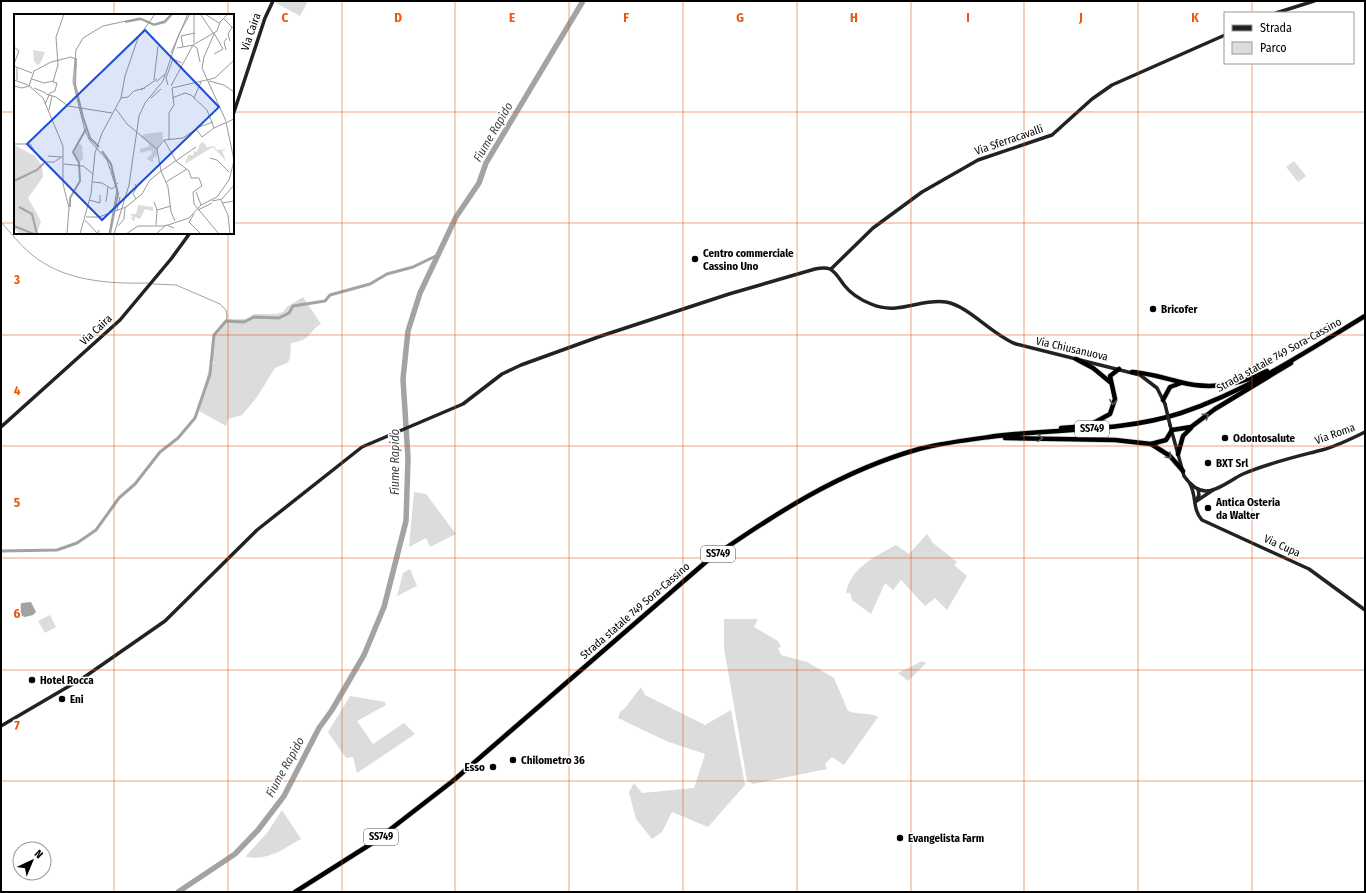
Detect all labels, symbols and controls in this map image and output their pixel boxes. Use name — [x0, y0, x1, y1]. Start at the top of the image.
text: C — [282, 10, 289, 25]
text: D — [394, 10, 402, 25]
text: E — [509, 10, 515, 25]
text: F — [623, 10, 629, 25]
text: G — [736, 10, 744, 25]
text: H — [850, 10, 858, 25]
text: I — [966, 10, 970, 25]
text: J — [1078, 10, 1083, 25]
text: K — [1191, 10, 1199, 25]
street label: Via Caira — [239, 12, 263, 52]
legend — [1224, 12, 1354, 64]
inset map — [14, 14, 234, 234]
text: Strada — [1260, 21, 1292, 35]
text: Parco — [1260, 41, 1287, 55]
water label: Fiume Rapido — [470, 100, 516, 164]
street label: Via Sferracavalli — [973, 122, 1045, 158]
place label: Centro commerciale Cassino Uno — [703, 247, 794, 273]
marker: Centro commerciale Cassino Uno — [690, 254, 700, 264]
text: 3 — [13, 272, 20, 287]
place label: Bricofer — [1161, 303, 1199, 316]
marker: Bricofer — [1148, 304, 1158, 314]
street label: Via Caira — [77, 312, 115, 348]
street label: Strada statale 749 Sora-Cassino — [1214, 315, 1344, 395]
street label: Via Chiusanuova — [1035, 334, 1109, 364]
text: 4 — [14, 383, 21, 398]
one-way arrow — [1109, 398, 1118, 405]
one-way arrow — [1202, 413, 1209, 420]
road number: SS749 — [1075, 421, 1109, 437]
street label: Via Roma — [1313, 421, 1357, 447]
water label: Fiume Rapido — [388, 429, 402, 495]
place label: Odontosalute — [1233, 432, 1296, 445]
marker: Odontosalute — [1220, 433, 1230, 443]
one-way arrow — [1037, 434, 1043, 442]
one-way arrow — [1164, 451, 1171, 458]
place label: BXT Srl — [1216, 457, 1249, 470]
marker: BXT Srl — [1203, 458, 1213, 468]
text: 5 — [14, 495, 20, 510]
place label: Antica Osteria da Walter — [1215, 496, 1281, 522]
marker: Antica Osteria da Walter — [1203, 503, 1213, 513]
street label: Via Cupa — [1262, 532, 1302, 560]
road number: SS749 — [701, 546, 735, 562]
street label: Strada statale 749 Sora-Cassino — [578, 560, 693, 662]
text: 6 — [14, 606, 21, 621]
place label: Hotel Rocca — [40, 674, 94, 687]
marker: Hotel Rocca — [27, 675, 37, 685]
place label: Eni — [70, 693, 84, 706]
marker: Eni — [57, 694, 67, 704]
text: 7 — [14, 718, 20, 733]
water label: Fiume Rapido — [263, 735, 307, 799]
place label: Chilometro 36 — [521, 754, 585, 767]
marker: Chilometro 36 — [508, 755, 518, 765]
place label: Esso — [464, 761, 485, 774]
marker: Esso — [488, 762, 498, 772]
road number: SS749 — [364, 829, 398, 845]
place label: Evangelista Farm — [908, 832, 984, 845]
marker: Evangelista Farm — [895, 833, 905, 843]
north arrow — [12, 841, 52, 881]
text: N — [32, 847, 45, 861]

